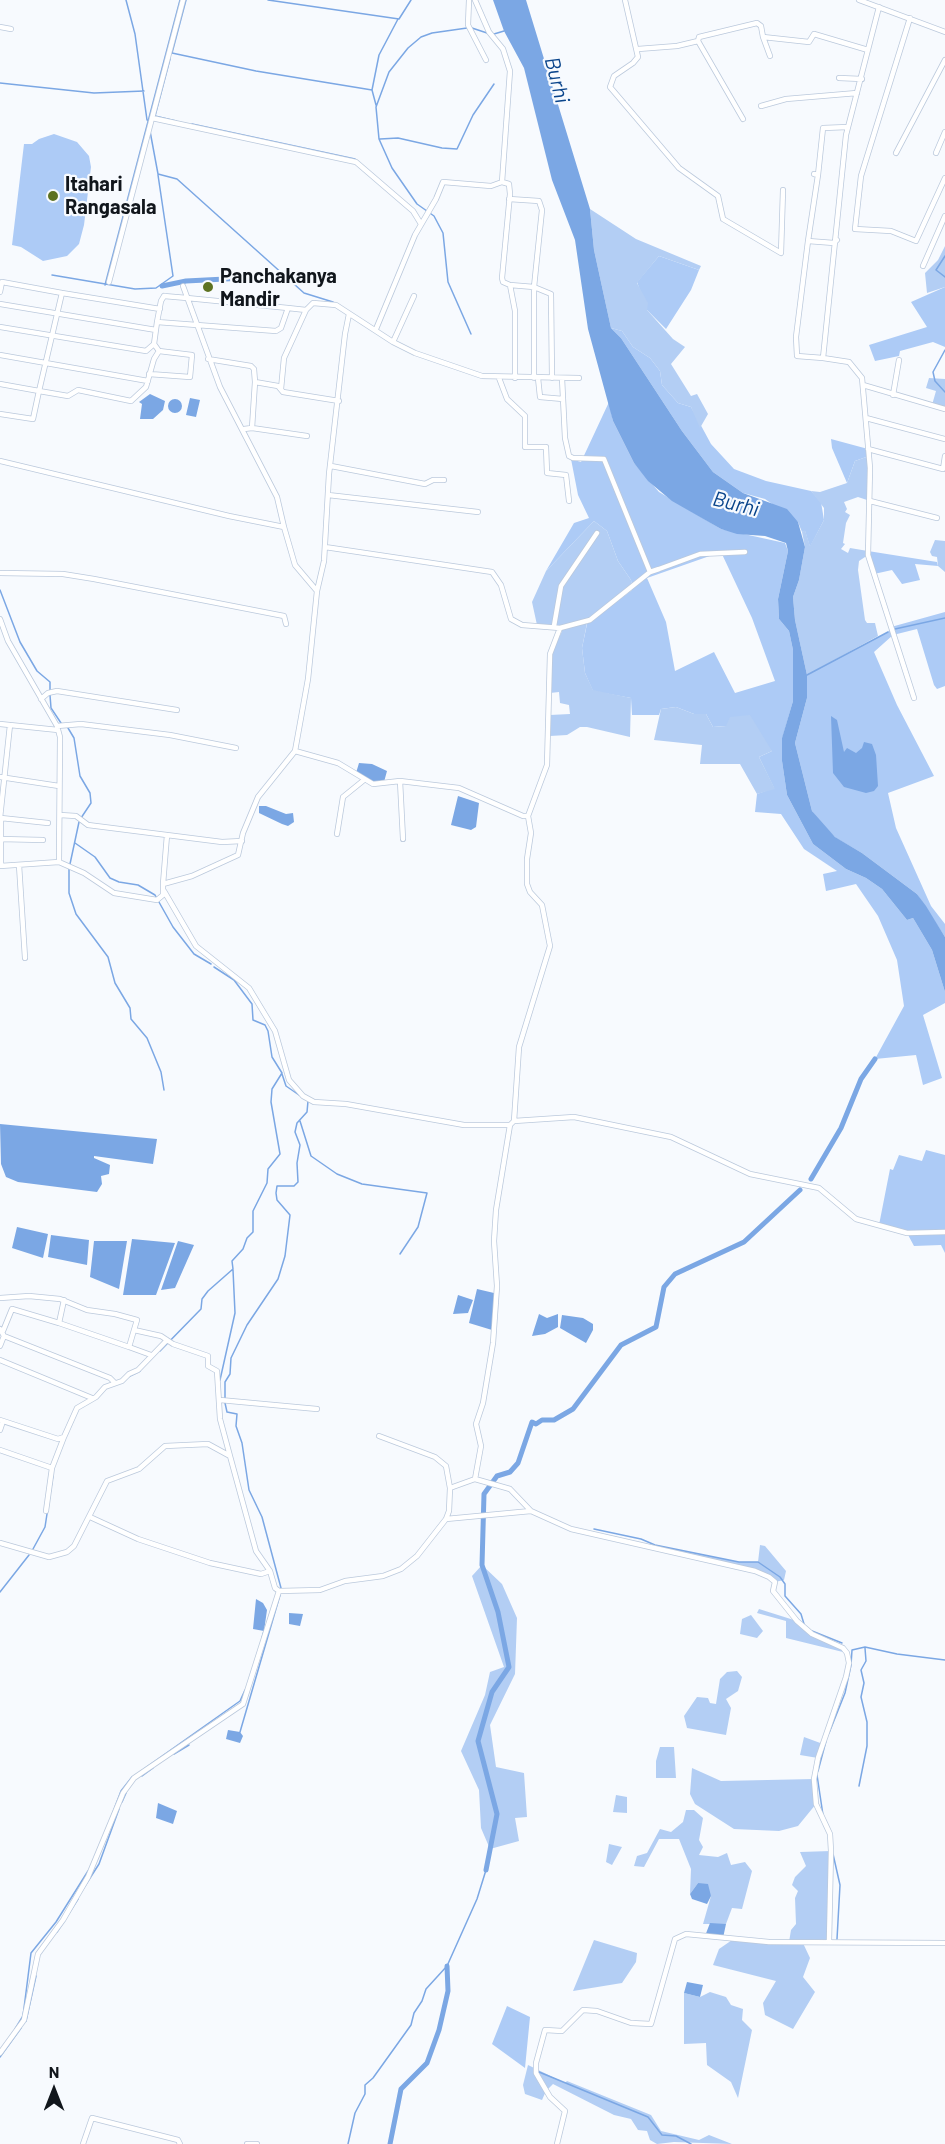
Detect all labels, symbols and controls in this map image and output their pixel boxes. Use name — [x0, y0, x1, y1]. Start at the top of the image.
water label: Burhi — [539, 54, 575, 106]
place label: Itahari Rangasala — [65, 172, 156, 219]
marker: Itahari Rangasala — [46, 189, 60, 203]
place label: Panchakanya Mandir — [220, 264, 337, 311]
marker: Panchakanya Mandir — [201, 280, 215, 294]
water label: Burhi — [710, 486, 762, 522]
north arrow — [24, 2060, 84, 2120]
text: N — [49, 2062, 59, 2081]

